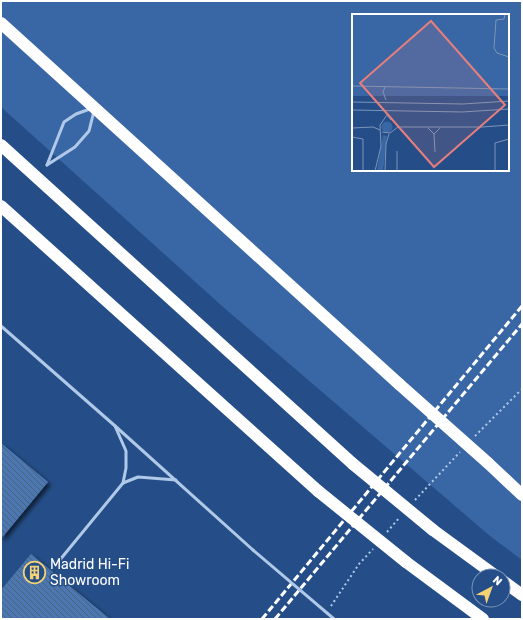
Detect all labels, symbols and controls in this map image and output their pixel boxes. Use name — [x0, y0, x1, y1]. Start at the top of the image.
inset map — [352, 14, 509, 171]
place label: Madrid Hi-Fi Showroom — [50, 556, 129, 589]
building icon: Madrid Hi-Fi Showroom — [21, 559, 47, 585]
north arrow — [471, 568, 511, 608]
text: N — [490, 573, 505, 588]

